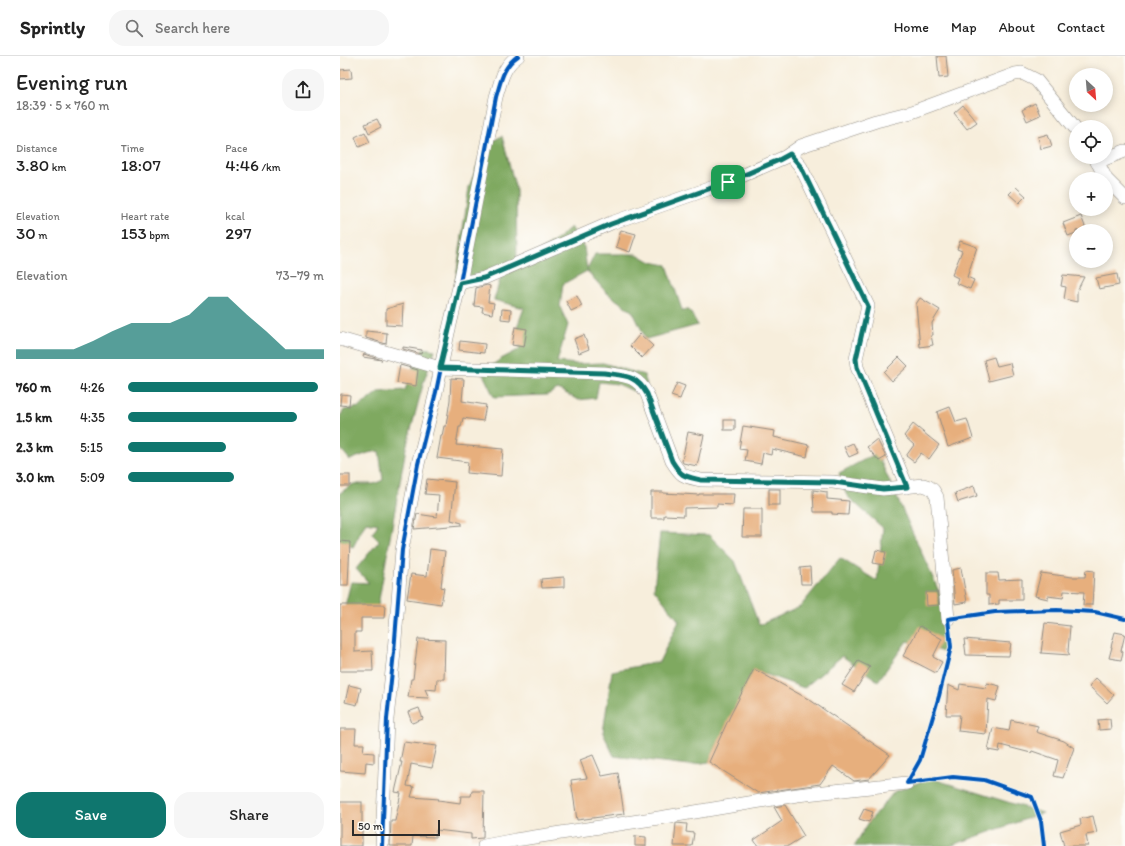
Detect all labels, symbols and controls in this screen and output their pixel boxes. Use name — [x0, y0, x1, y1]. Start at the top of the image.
search box — [109, 10, 389, 46]
text: Sprintly — [20, 16, 85, 39]
icon: search — [123, 17, 145, 39]
text: Search here — [155, 19, 230, 37]
text: Home — [894, 19, 929, 36]
text: Map — [951, 19, 977, 36]
text: About — [999, 19, 1035, 36]
text: Contact — [1057, 19, 1105, 36]
north arrow — [1069, 68, 1113, 112]
map controls — [1069, 68, 1113, 268]
text: Evening run — [16, 69, 128, 96]
button: share — [282, 69, 324, 111]
text: 18:39 · 5 × 760 m — [16, 98, 109, 113]
button: locate — [1069, 120, 1113, 164]
text: Distance — [16, 142, 57, 155]
text: Time — [121, 142, 144, 155]
text: Pace — [225, 142, 247, 155]
text: 3.80 — [16, 155, 49, 175]
text: 18:07 — [121, 155, 161, 175]
text: 4:46 — [225, 155, 259, 175]
text: km — [49, 161, 66, 174]
text: /km — [259, 161, 281, 174]
pin — [711, 165, 745, 199]
icon: arrive — [717, 171, 739, 193]
button: + — [1069, 172, 1113, 216]
text: Elevation — [16, 210, 60, 223]
text: Heart rate — [121, 210, 169, 223]
text: kcal — [225, 210, 245, 223]
text: 30 — [16, 223, 36, 243]
text: 153 — [121, 223, 147, 243]
text: 297 — [225, 223, 252, 243]
button: − — [1069, 224, 1113, 268]
text: m — [36, 229, 47, 242]
text: bpm — [147, 229, 170, 242]
text: Elevation — [16, 268, 68, 283]
text: 73–79 m — [276, 268, 324, 283]
text: 760 m — [16, 380, 51, 395]
text: 4:26 — [80, 380, 105, 395]
text: 1.5 km — [16, 410, 52, 425]
text: 4:35 — [80, 410, 105, 425]
text: 2.3 km — [16, 440, 53, 455]
text: 5:15 — [80, 440, 103, 455]
text: 3.0 km — [16, 470, 54, 485]
text: 5:09 — [80, 470, 105, 485]
button: Save — [16, 792, 166, 838]
button: Share — [174, 792, 324, 838]
scale bar — [352, 818, 440, 837]
text: 50 m — [358, 820, 382, 833]

